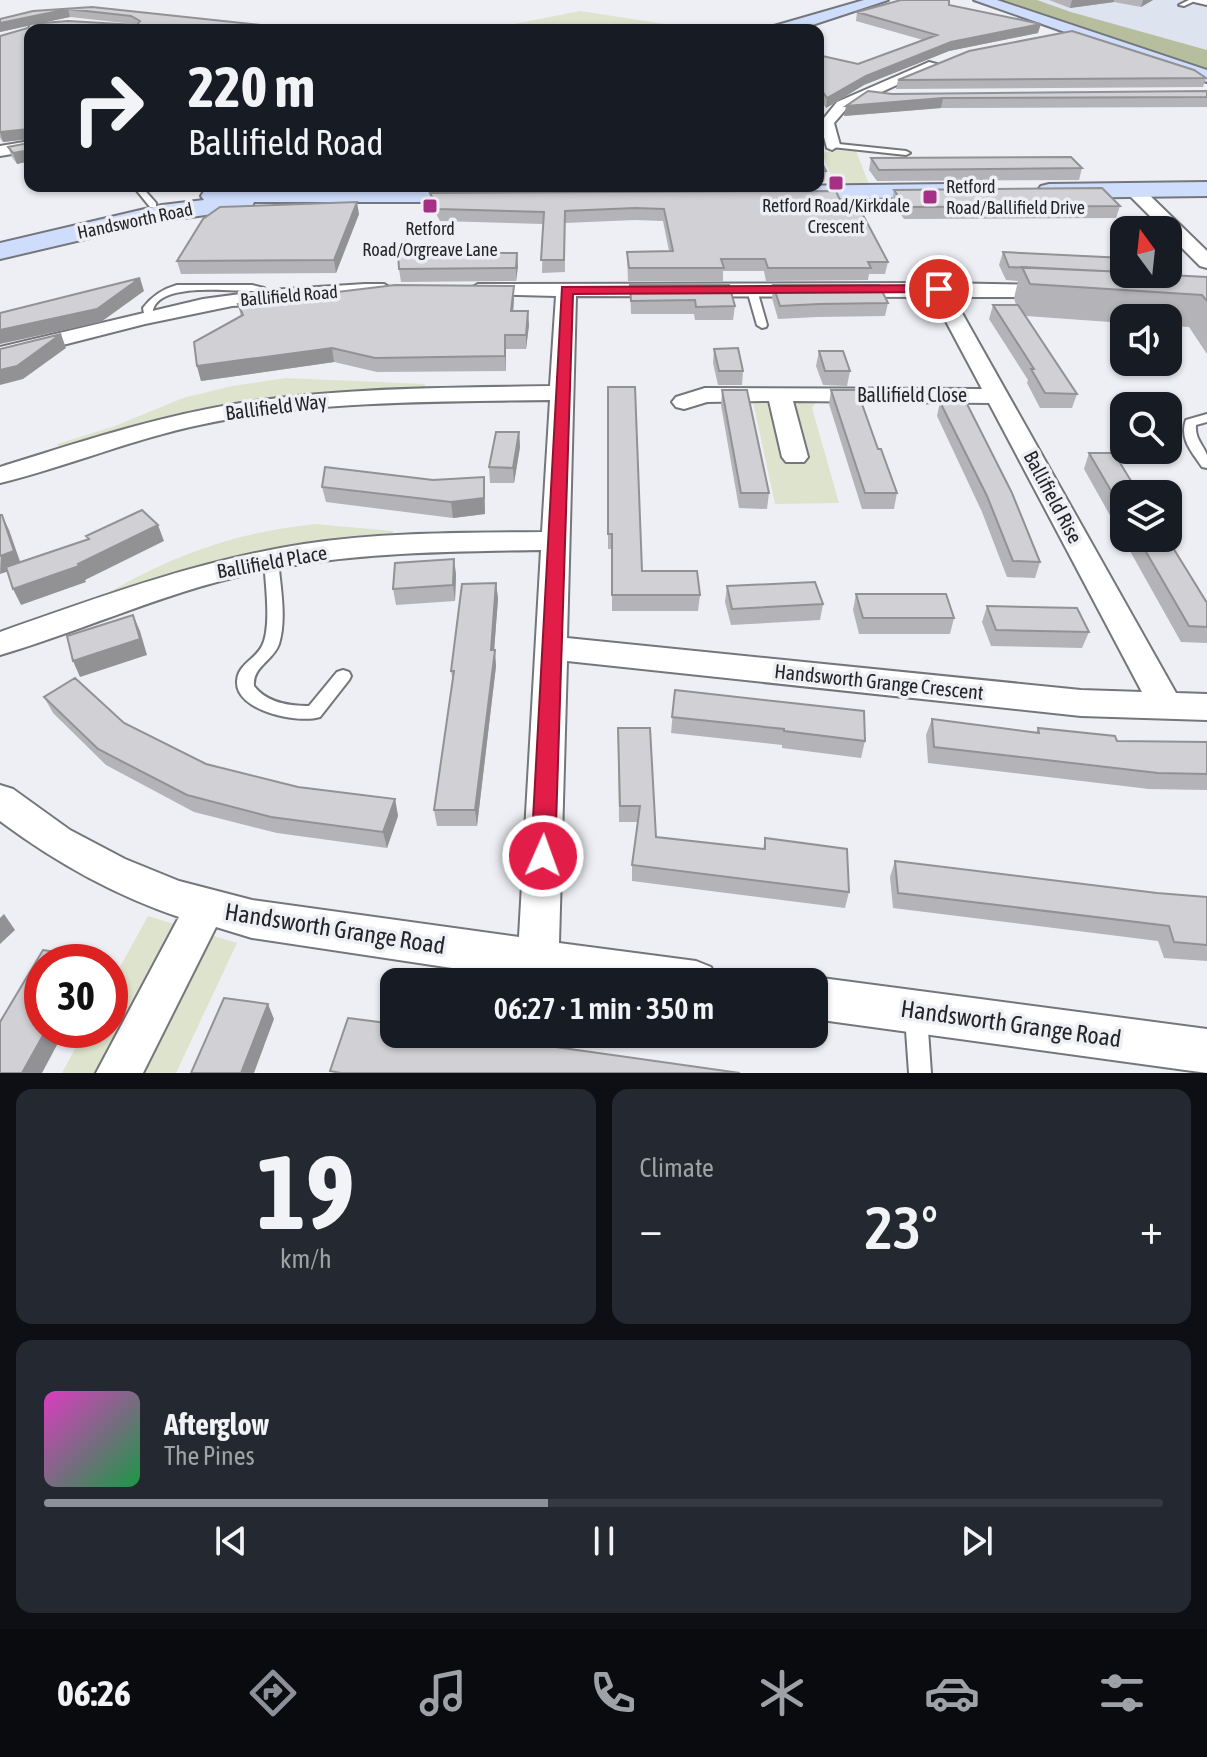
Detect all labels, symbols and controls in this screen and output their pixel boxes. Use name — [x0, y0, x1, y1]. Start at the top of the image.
text: 220 m — [188, 55, 315, 119]
icon: right — [56, 56, 160, 160]
text: Ballifield Road — [188, 121, 384, 163]
marker: Retford Road/Kirkdale Crescent — [827, 174, 845, 192]
place label: Retford Road/Ballifield Drive — [946, 176, 1085, 218]
marker: Retford Road/Ballifield Drive — [921, 188, 939, 206]
place label: Retford Road/Kirkdale Crescent — [762, 195, 910, 237]
marker: Retford Road/Orgreave Lane — [421, 197, 439, 215]
street label: Handsworth Road — [75, 198, 194, 243]
north arrow — [1110, 216, 1182, 288]
map controls — [1110, 216, 1182, 552]
place label: Retford Road/Orgreave Lane — [362, 218, 498, 260]
pin — [905, 255, 973, 323]
icon: arrive — [917, 267, 961, 311]
street label: Ballifield Road — [239, 281, 339, 310]
button: sound — [1110, 304, 1182, 376]
street label: Ballifield Close — [857, 383, 967, 406]
street label: Ballifield Way — [224, 389, 328, 424]
button: search — [1110, 392, 1182, 464]
street label: Ballifield Rise — [1020, 447, 1087, 547]
button: layers — [1110, 480, 1182, 552]
street label: Ballifield Place — [215, 541, 329, 583]
street label: Handsworth Grange Crescent — [773, 659, 985, 704]
position arrow — [501, 814, 585, 898]
street label: Handsworth Grange Road — [223, 898, 447, 959]
speed limit sign: 30 — [24, 944, 128, 1048]
text: 06:27 · 1 min · 350 m — [494, 991, 714, 1025]
street label: Handsworth Grange Road — [899, 995, 1123, 1052]
text: 19 — [257, 1132, 355, 1251]
text: Climate — [640, 1153, 714, 1183]
text: 23° — [865, 1193, 938, 1262]
text: − — [640, 1203, 662, 1253]
text: + — [1140, 1203, 1163, 1253]
text: km/h — [280, 1244, 332, 1274]
text: Afterglow — [164, 1407, 269, 1441]
text: The Pines — [164, 1441, 255, 1471]
icon: previous — [209, 1519, 253, 1563]
icon: pause — [582, 1519, 626, 1563]
icon: next — [955, 1519, 999, 1563]
icon: directions — [245, 1665, 301, 1721]
icon: music — [415, 1665, 471, 1721]
icon: phone — [585, 1665, 641, 1721]
icon: climate — [754, 1665, 810, 1721]
icon: car — [924, 1665, 980, 1721]
icon: filters — [1094, 1665, 1150, 1721]
text: 06:26 — [57, 1672, 131, 1714]

